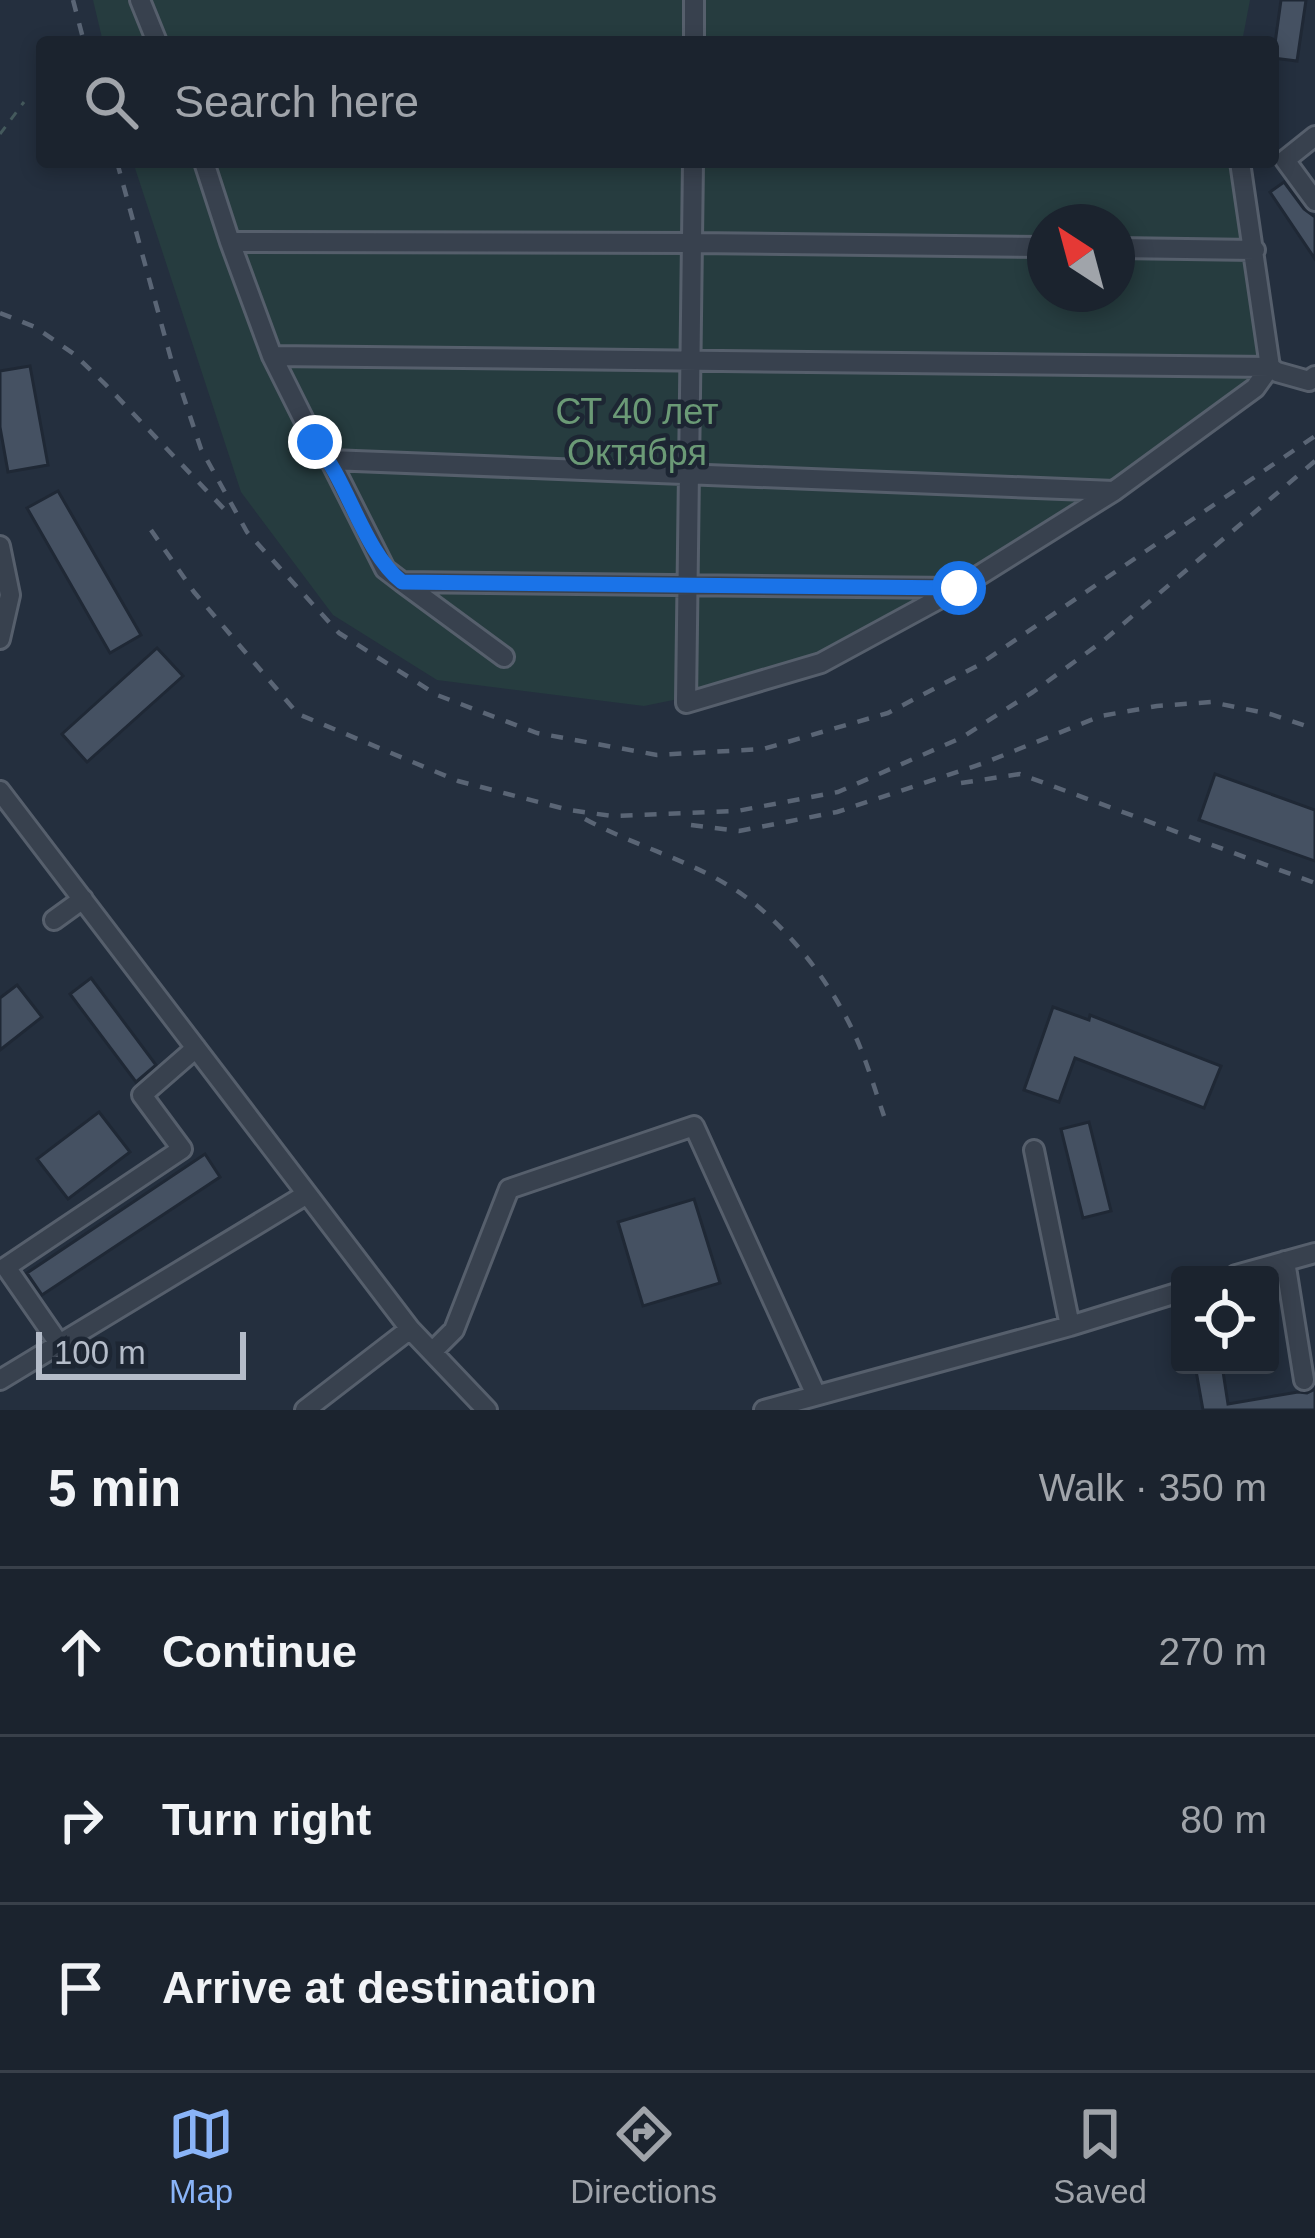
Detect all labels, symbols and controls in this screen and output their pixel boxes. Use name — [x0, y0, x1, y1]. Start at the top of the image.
search box — [36, 36, 1279, 168]
icon: search — [78, 69, 144, 135]
text: Search here — [174, 76, 419, 127]
north arrow — [1027, 204, 1135, 312]
park label: СТ 40 лет Октября — [555, 391, 719, 473]
route end — [288, 415, 342, 469]
route start — [932, 561, 986, 615]
map controls — [1171, 1266, 1279, 1374]
button: locate — [1171, 1266, 1279, 1374]
scale bar — [36, 1326, 246, 1379]
text: 100 m — [54, 1334, 146, 1371]
text: 5 min — [48, 1460, 181, 1517]
text: Walk · 350 m — [1039, 1466, 1267, 1509]
icon: ahead — [48, 1619, 114, 1685]
text: Continue — [162, 1626, 357, 1677]
text: 270 m — [1159, 1630, 1267, 1673]
icon: right — [48, 1787, 114, 1853]
text: Turn right — [162, 1794, 371, 1845]
text: 80 m — [1180, 1798, 1267, 1841]
icon: arrive — [48, 1955, 114, 2021]
text: Arrive at destination — [162, 1962, 597, 2013]
tab: Map — [168, 2101, 234, 2211]
tab: Directions — [570, 2101, 717, 2211]
tab: Saved — [1053, 2101, 1147, 2211]

